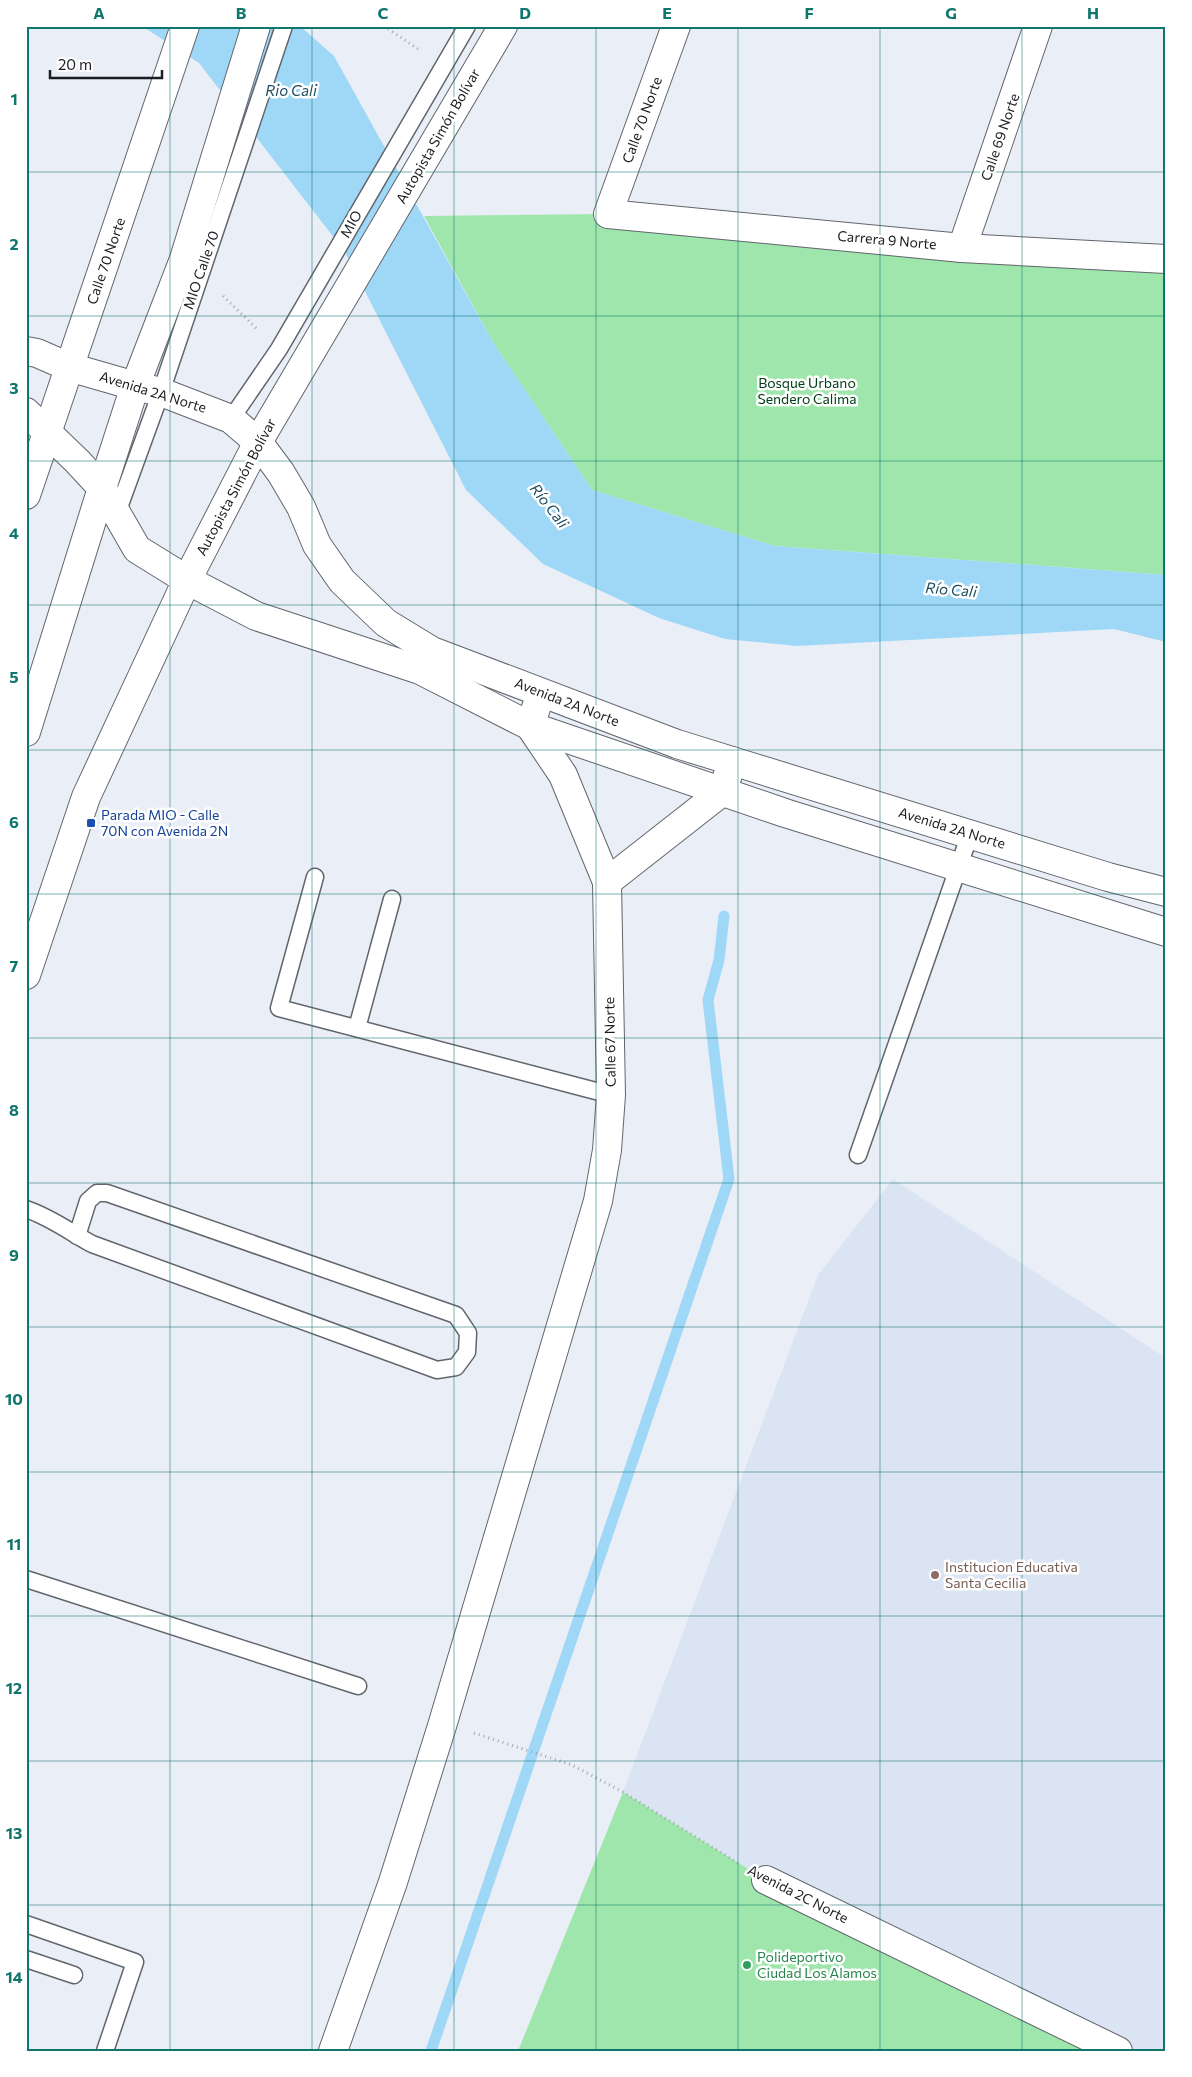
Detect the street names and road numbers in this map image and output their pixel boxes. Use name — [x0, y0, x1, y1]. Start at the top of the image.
street label: Autopista Simón Bolívar — [392, 65, 483, 206]
street label: Calle 70 Norte — [618, 74, 665, 165]
street label: Calle 69 Norte — [977, 91, 1022, 183]
street label: MIO — [336, 207, 365, 240]
street label: Calle 70 Norte — [83, 215, 128, 307]
street label: Carrera 9 Norte — [837, 227, 937, 252]
street label: MIO Calle 70 — [179, 228, 222, 311]
street label: Avenida 2A Norte — [98, 367, 209, 416]
street label: Autopista Simón Bolívar — [192, 415, 279, 558]
street label: Avenida 2A Norte — [512, 674, 622, 729]
street label: Avenida 2A Norte — [897, 803, 1008, 852]
street label: Calle 67 Norte — [600, 997, 619, 1087]
street label: Avenida 2C Norte — [745, 1861, 851, 1926]

